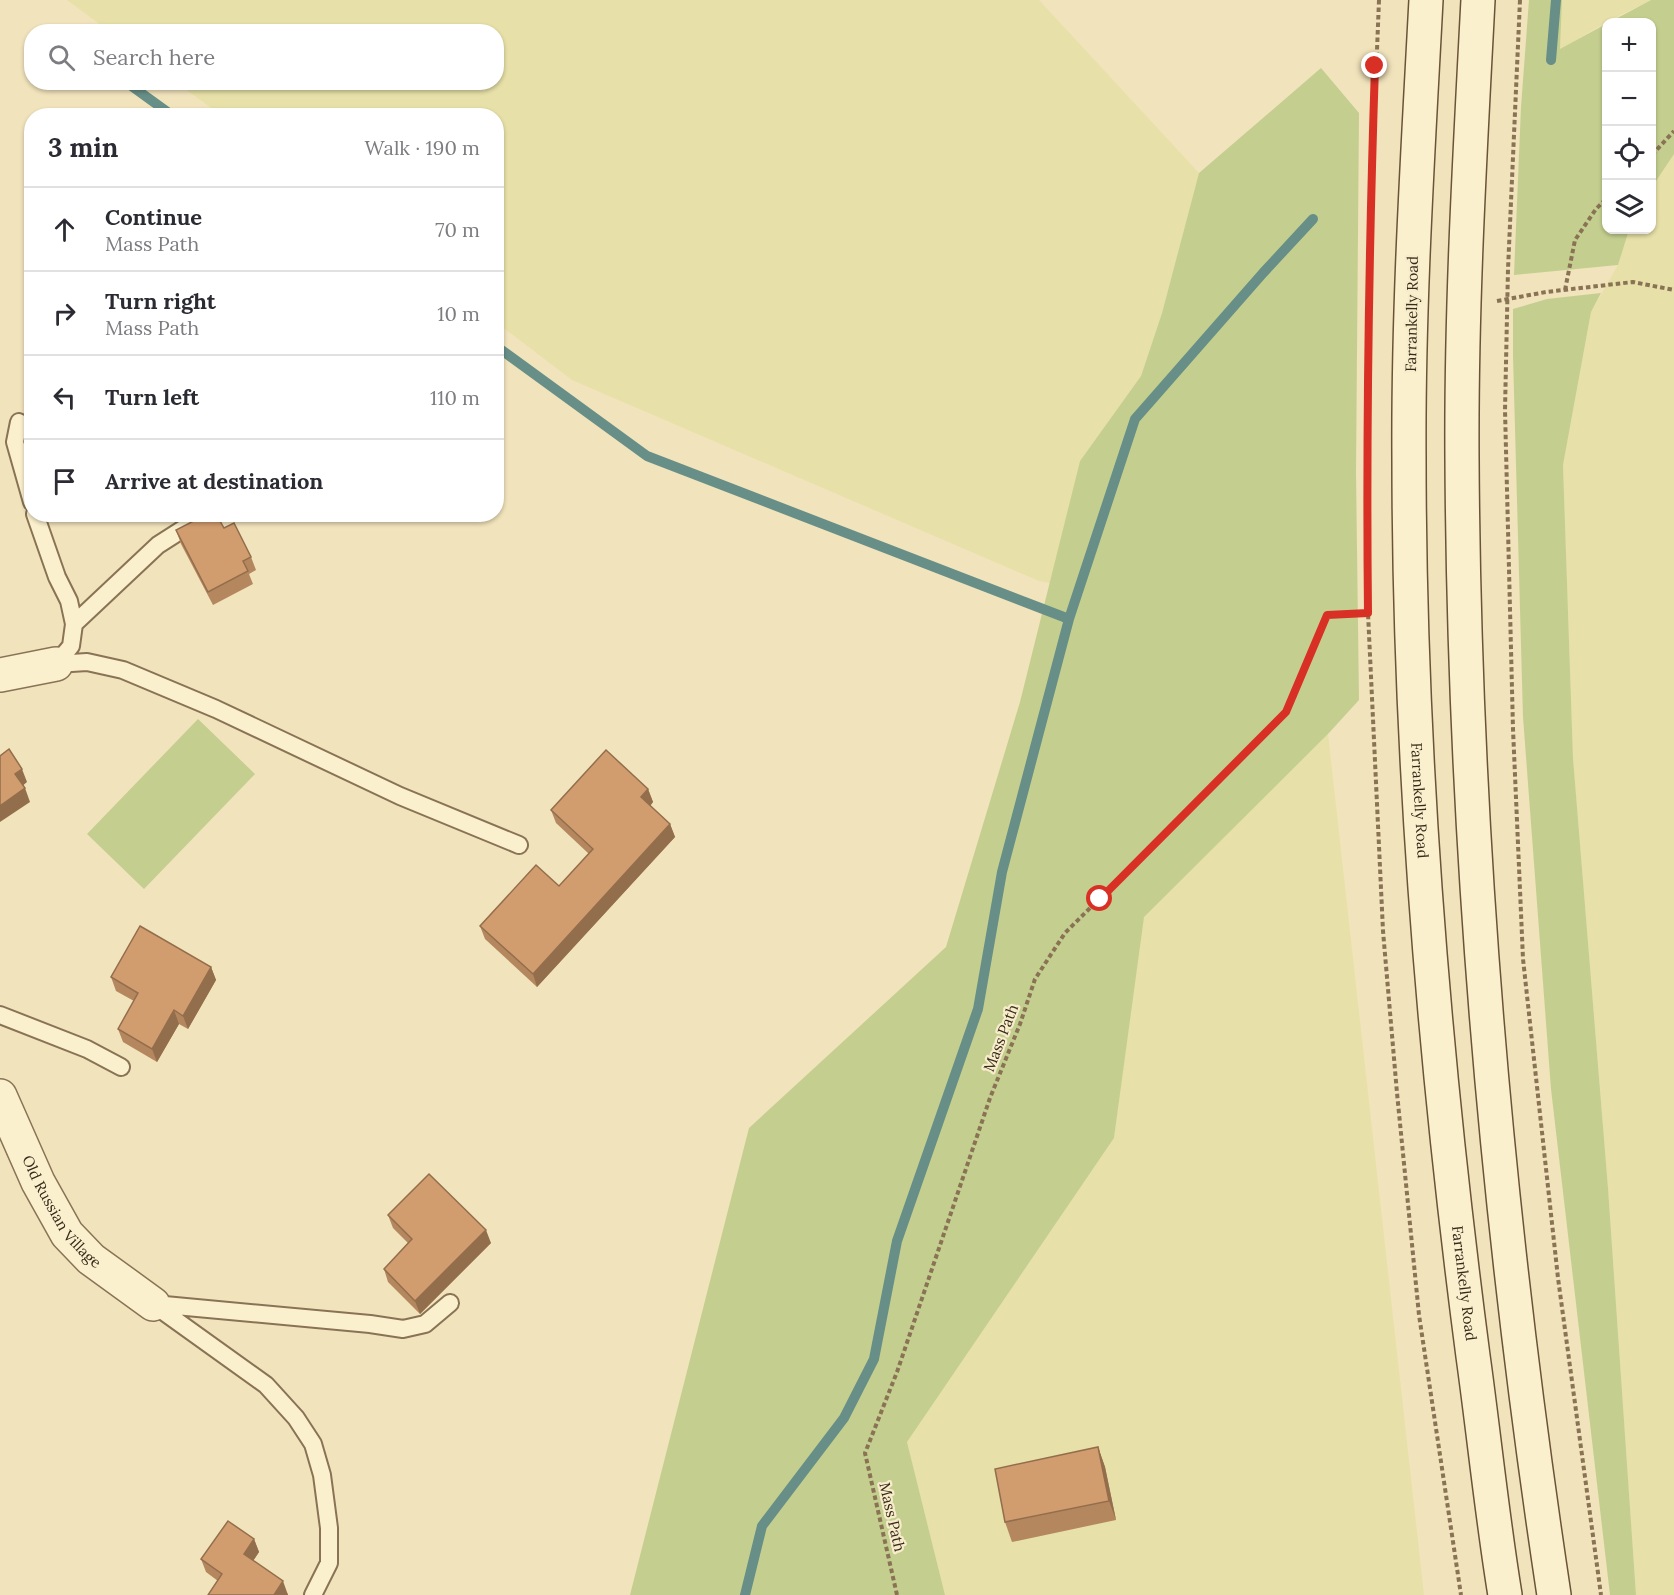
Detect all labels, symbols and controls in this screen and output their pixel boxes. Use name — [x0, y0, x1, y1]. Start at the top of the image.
map controls — [1602, 18, 1656, 234]
button: + — [1602, 18, 1656, 72]
search box — [24, 24, 504, 90]
icon: search — [45, 41, 78, 74]
text: Search here — [93, 43, 215, 71]
route end — [1361, 52, 1387, 78]
button: − — [1602, 72, 1656, 126]
button: locate — [1602, 126, 1656, 180]
text: 3 min — [48, 131, 118, 164]
text: Walk · 190 m — [364, 135, 480, 160]
button: layers — [1602, 180, 1656, 234]
text: Continue — [105, 203, 202, 231]
icon: ahead — [48, 213, 81, 246]
text: 70 m — [435, 217, 480, 242]
text: Mass Path — [105, 231, 199, 256]
street label: Farrankelly Road — [1401, 256, 1422, 372]
text: Turn right — [105, 287, 216, 315]
icon: right — [48, 297, 81, 330]
text: 10 m — [437, 301, 480, 326]
text: Mass Path — [105, 315, 199, 340]
icon: left — [48, 381, 81, 414]
text: Turn left — [105, 383, 199, 411]
text: 110 m — [430, 385, 480, 410]
icon: arrive — [48, 465, 81, 498]
text: Arrive at destination — [105, 467, 323, 495]
street label: Farrankelly Road — [1407, 742, 1433, 859]
route start — [1086, 885, 1112, 911]
street label: Mass Path — [979, 1001, 1022, 1074]
street label: Old Russian Village — [18, 1152, 105, 1272]
street label: Farrankelly Road — [1448, 1225, 1481, 1342]
street label: Mass Path — [875, 1480, 910, 1554]

